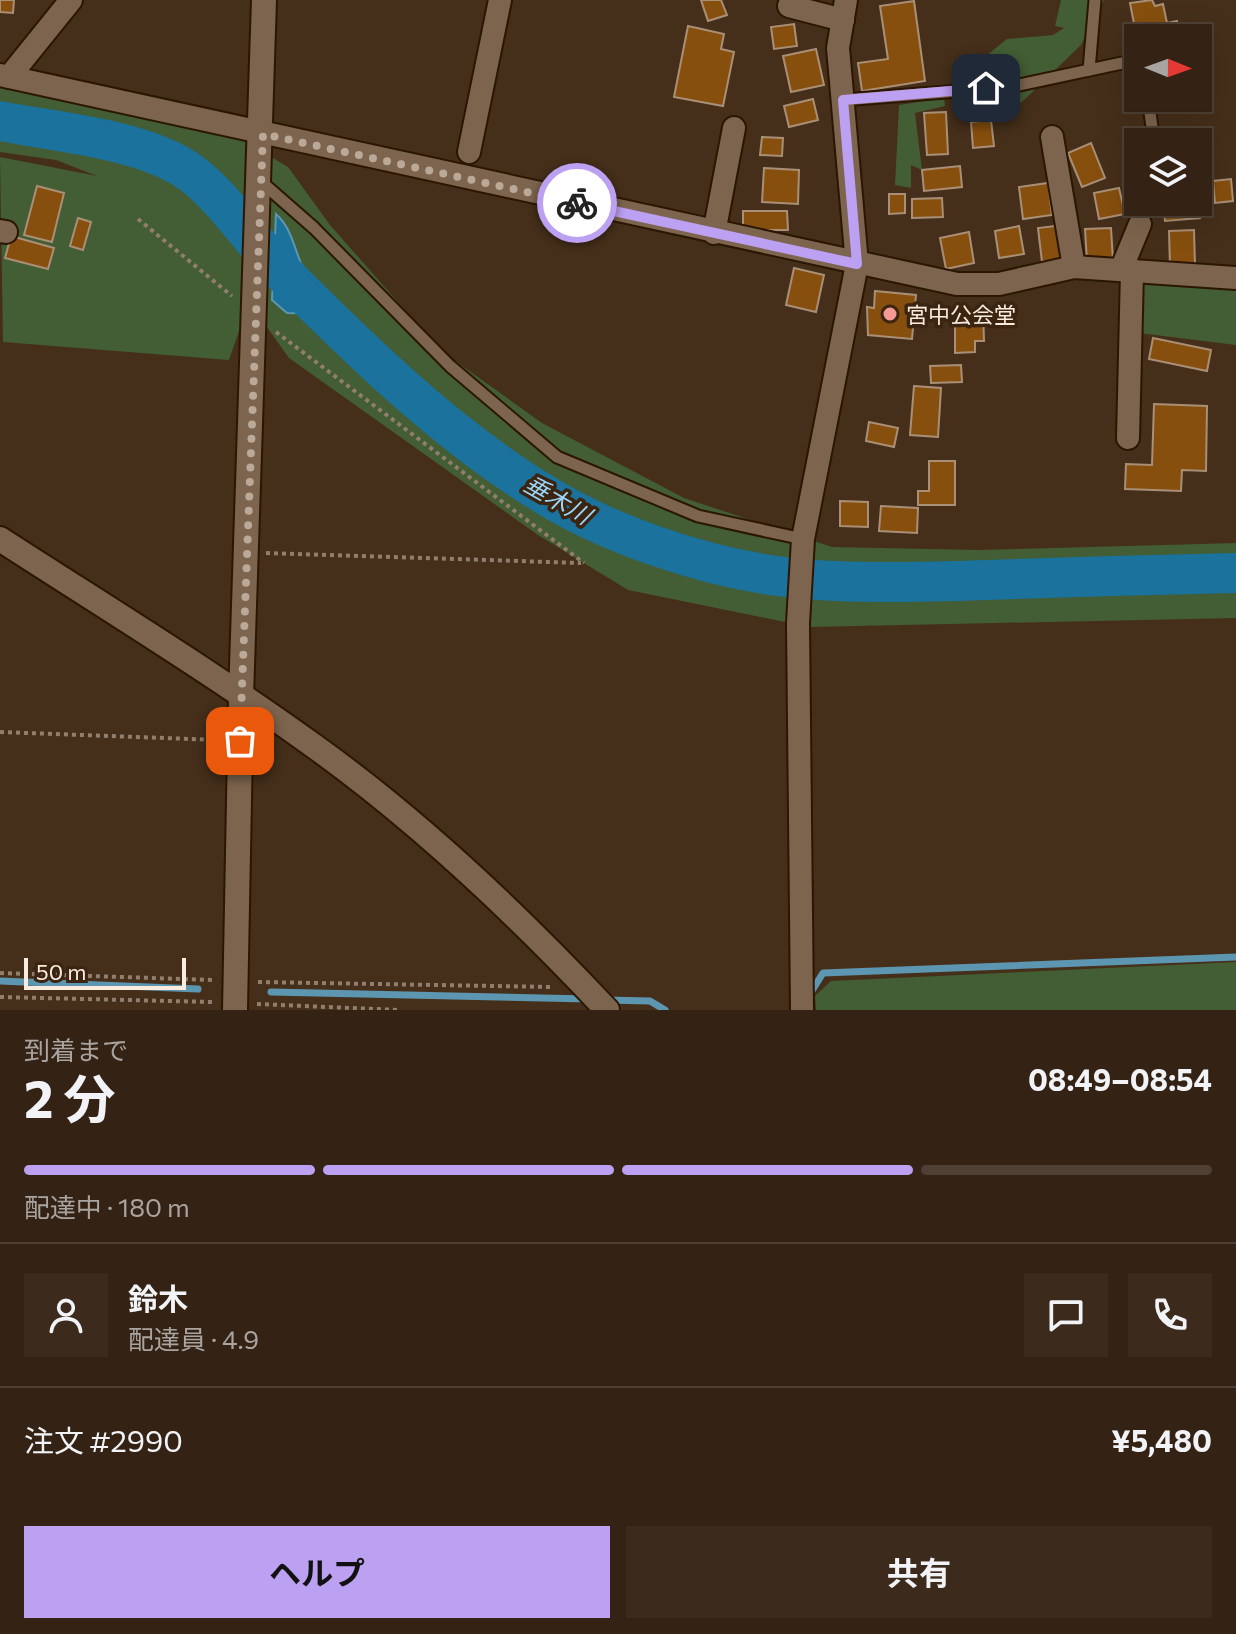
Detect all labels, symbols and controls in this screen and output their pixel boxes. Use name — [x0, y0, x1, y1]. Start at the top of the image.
north arrow — [1124, 24, 1212, 112]
map controls — [1124, 24, 1212, 216]
pin — [952, 54, 1020, 122]
icon: home — [964, 66, 1008, 110]
button: layers — [1124, 128, 1212, 216]
courier — [537, 163, 617, 243]
icon: bike — [555, 181, 599, 225]
place label: 宮中公会堂 — [906, 301, 1016, 328]
marker: 宮中公会堂 — [881, 305, 899, 323]
water label: 垂木川 — [520, 468, 599, 531]
pin — [206, 707, 274, 775]
icon: bag — [218, 719, 262, 763]
scale bar — [24, 954, 186, 990]
text: 50 m — [36, 958, 86, 985]
text: 到着まで — [24, 1034, 128, 1065]
text: 08:49–08:54 — [1028, 1060, 1212, 1097]
text: 2 分 — [24, 1065, 116, 1129]
text: 配達中 · 180 m — [24, 1191, 190, 1222]
button: person — [24, 1273, 108, 1357]
button: chat — [1024, 1273, 1108, 1357]
button: phone — [1128, 1273, 1212, 1357]
text: 鈴木 — [128, 1279, 188, 1316]
text: 配達員 · 4.9 — [128, 1323, 259, 1354]
text: 注文 #2990 — [24, 1421, 183, 1458]
text: ¥5,480 — [1111, 1421, 1212, 1458]
button: ヘルプ — [24, 1526, 610, 1618]
button: 共有 — [626, 1526, 1212, 1618]

